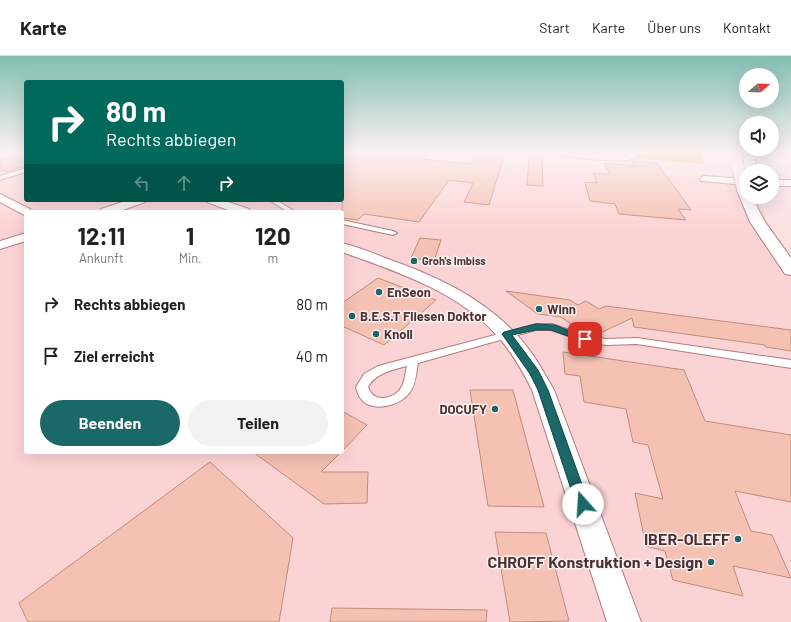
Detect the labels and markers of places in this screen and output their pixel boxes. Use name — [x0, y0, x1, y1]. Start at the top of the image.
place label: Groh's Imbiss — [422, 254, 486, 267]
marker: Groh's Imbiss — [409, 256, 419, 266]
place label: EnSeon — [387, 284, 431, 300]
marker: EnSeon — [374, 287, 384, 297]
place label: Winn — [547, 301, 576, 317]
marker: Winn — [534, 304, 544, 314]
place label: B.E.S.T Fliesen Doktor — [360, 308, 486, 324]
marker: B.E.S.T Fliesen Doktor — [347, 311, 357, 321]
pin — [568, 322, 602, 356]
place label: Knoll — [384, 326, 413, 342]
marker: Knoll — [371, 329, 381, 339]
place label: DOCUFY — [440, 401, 487, 417]
marker: DOCUFY — [490, 404, 500, 414]
place label: IBER-OLEFF — [644, 529, 730, 548]
marker: IBER-OLEFF — [733, 534, 743, 544]
place label: CHROFF Konstruktion + Design — [487, 552, 703, 571]
marker: CHROFF Konstruktion + Design — [706, 557, 716, 567]

